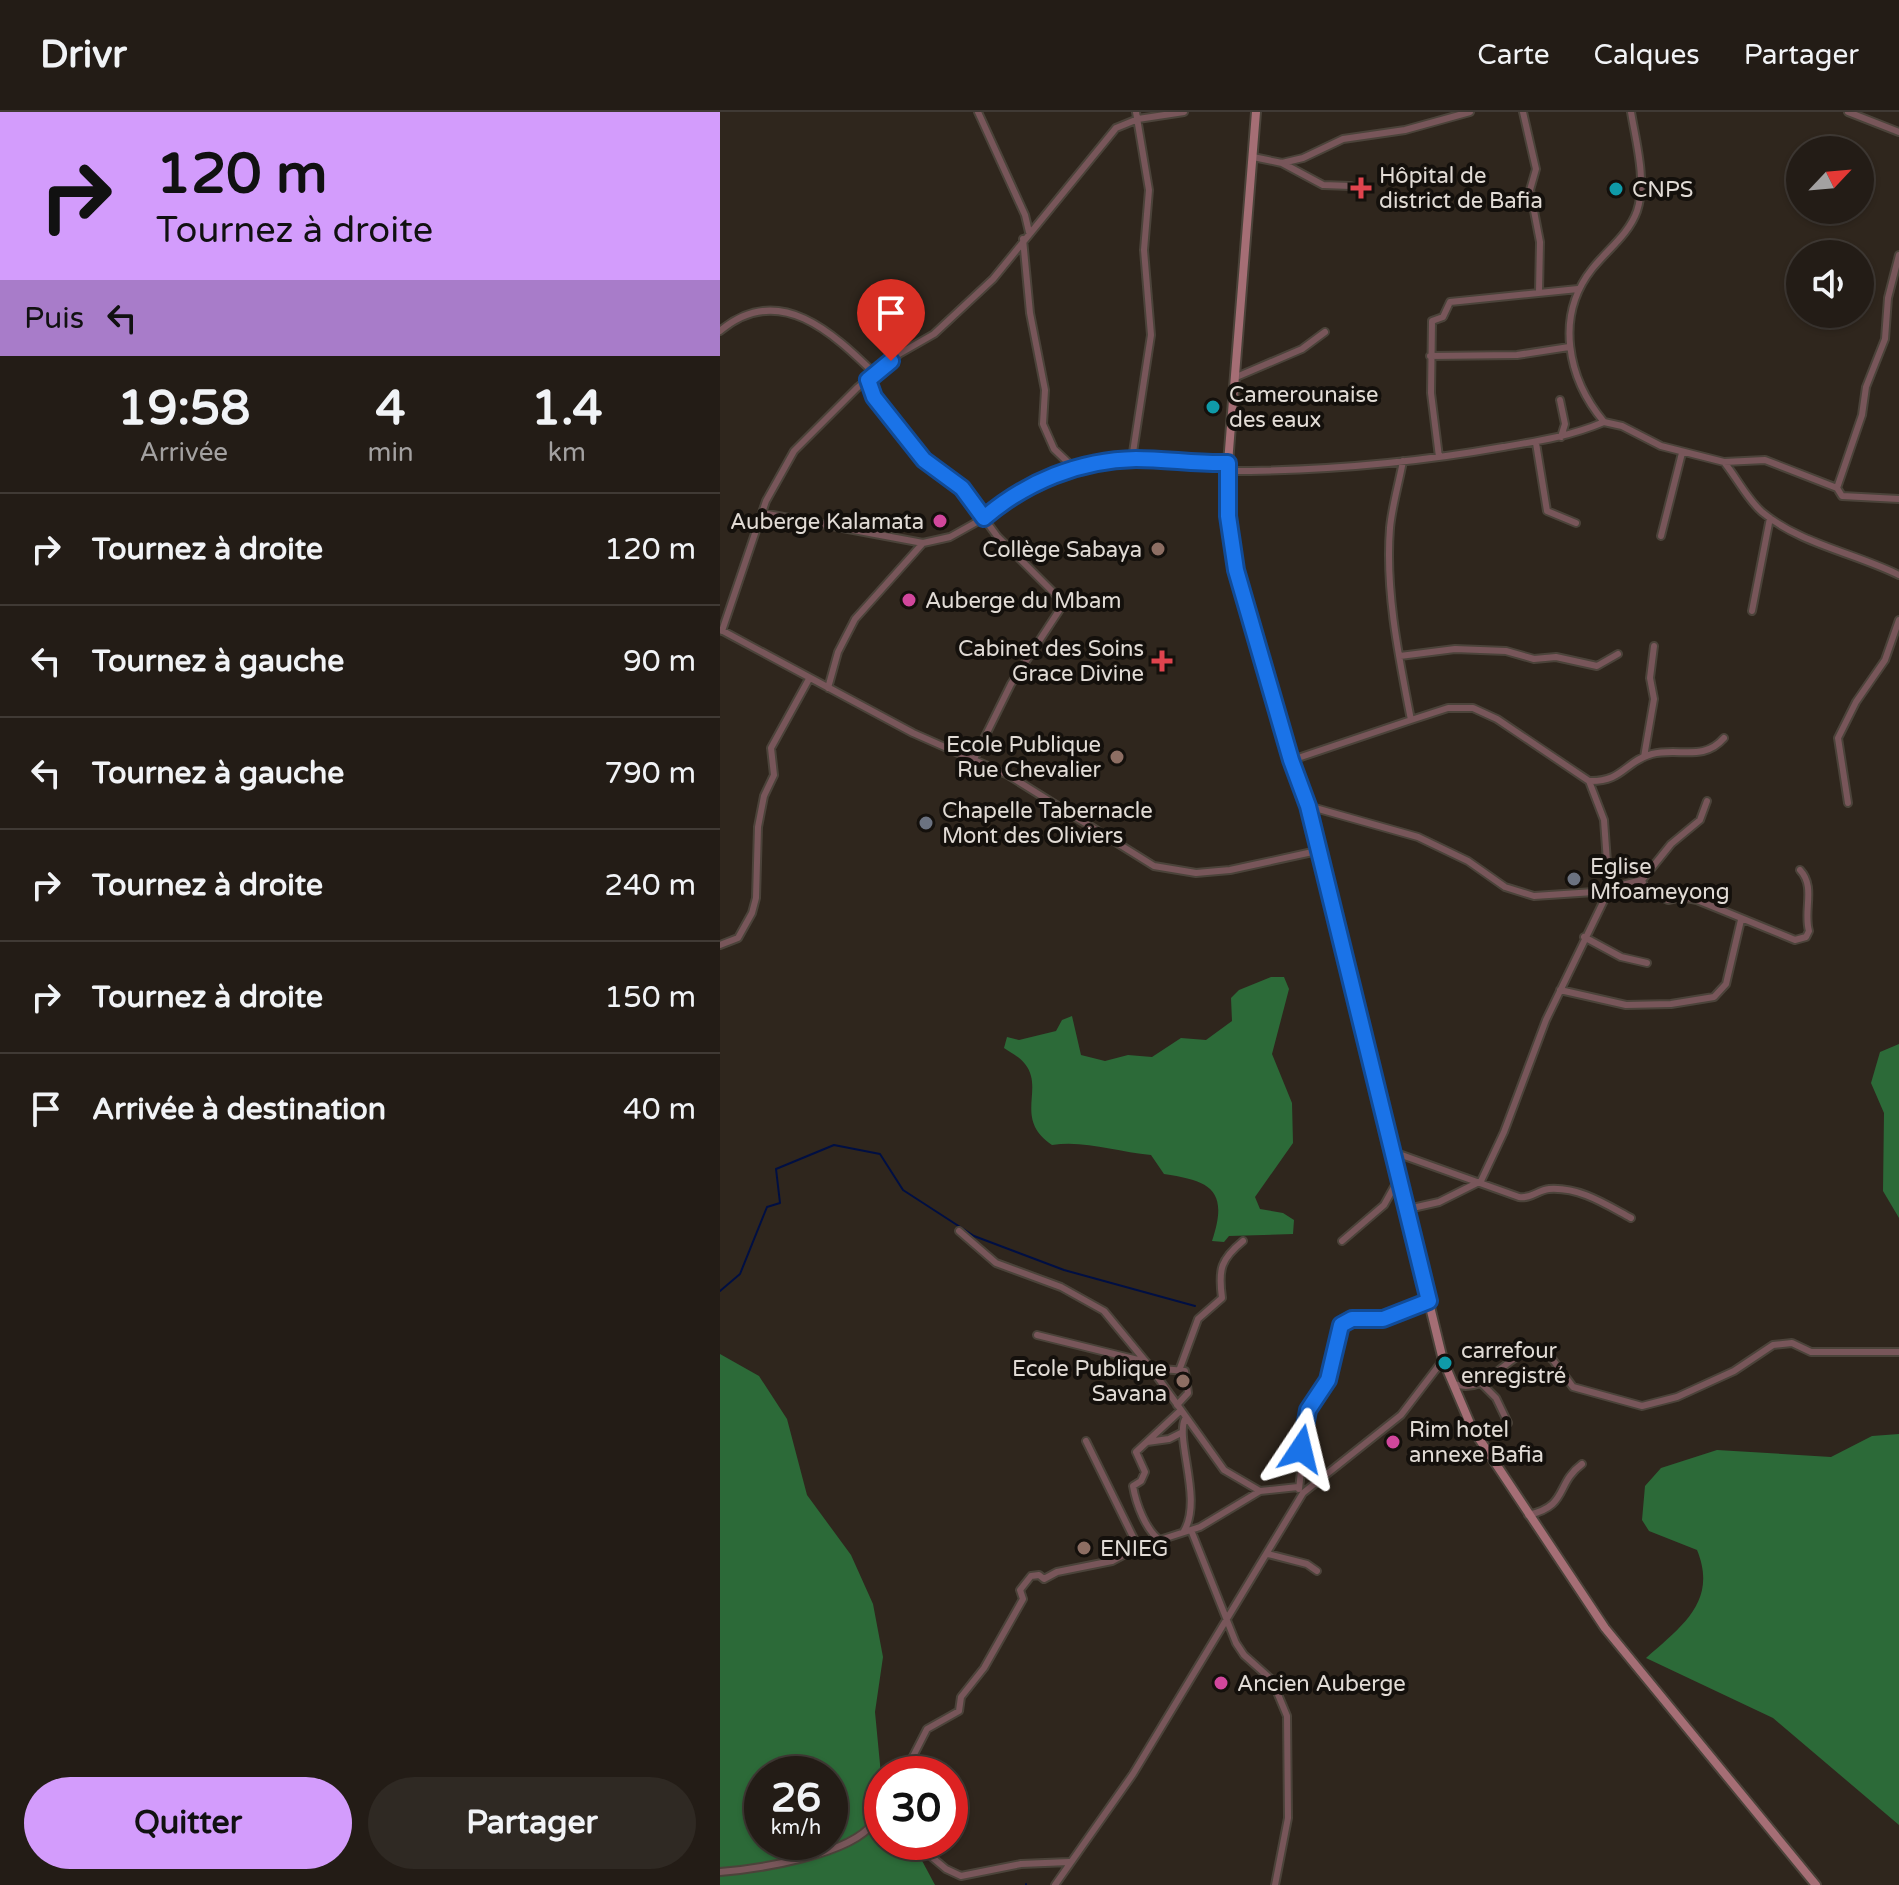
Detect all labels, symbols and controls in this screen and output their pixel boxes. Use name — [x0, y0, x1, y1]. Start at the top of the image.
text: Drivr — [40, 32, 127, 78]
text: Carte — [1477, 38, 1550, 72]
text: Calques — [1594, 38, 1700, 72]
text: Partager — [1744, 38, 1859, 72]
north arrow — [1786, 136, 1874, 224]
map controls — [1786, 136, 1874, 328]
text: 120 m — [156, 141, 327, 208]
icon: right — [24, 144, 128, 248]
place label: Hôpital de district de Bafia — [1379, 163, 1543, 214]
marker: Hôpital de district de Bafia — [1350, 177, 1372, 199]
place label: CNPS — [1632, 177, 1693, 203]
marker: CNPS — [1607, 180, 1625, 198]
text: Tournez à droite — [156, 209, 433, 252]
button: sound — [1786, 240, 1874, 328]
pin — [857, 279, 925, 361]
icon: arrive — [869, 291, 913, 335]
icon: left — [100, 296, 144, 340]
text: Puis — [24, 300, 84, 337]
text: 19:58 — [117, 380, 250, 438]
text: 4 — [376, 380, 406, 438]
text: 1.4 — [531, 380, 603, 438]
place label: Camerounaise des eaux — [1229, 382, 1378, 433]
marker: Camerounaise des eaux — [1204, 398, 1222, 416]
text: Arrivée — [139, 437, 228, 468]
text: min — [368, 437, 414, 468]
text: km — [548, 437, 586, 468]
place label: Auberge Kalamata — [730, 509, 924, 535]
marker: Auberge Kalamata — [931, 512, 949, 530]
icon: right — [24, 527, 68, 571]
text: Tournez à droite — [92, 531, 323, 568]
text: 120 m — [604, 531, 696, 568]
place label: Collège Sabaya — [982, 537, 1142, 563]
marker: Collège Sabaya — [1149, 540, 1167, 558]
place label: Auberge du Mbam — [925, 588, 1121, 614]
marker: Auberge du Mbam — [900, 591, 918, 609]
place label: Cabinet des Soins Grace Divine — [958, 636, 1144, 687]
icon: left — [24, 639, 68, 683]
text: Tournez à gauche — [92, 643, 344, 680]
text: 90 m — [623, 643, 696, 680]
marker: Cabinet des Soins Grace Divine — [1151, 650, 1173, 672]
place label: Ecole Publique Rue Chevalier — [946, 732, 1102, 783]
marker: Ecole Publique Rue Chevalier — [1108, 748, 1126, 766]
icon: left — [24, 751, 68, 795]
text: Tournez à gauche — [92, 755, 344, 792]
text: 790 m — [604, 755, 696, 792]
place label: Chapelle Tabernacle Mont des Oliviers — [942, 798, 1153, 849]
marker: Chapelle Tabernacle Mont des Oliviers — [917, 814, 935, 832]
place label: Eglise Mfoameyong — [1590, 854, 1730, 905]
icon: right — [24, 863, 68, 907]
text: Tournez à droite — [92, 867, 323, 904]
text: 240 m — [604, 867, 696, 904]
marker: Eglise Mfoameyong — [1565, 870, 1583, 888]
icon: right — [24, 975, 68, 1019]
text: Tournez à droite — [92, 979, 323, 1016]
text: 150 m — [604, 979, 696, 1016]
icon: arrive — [24, 1087, 68, 1131]
text: Arrivée à destination — [92, 1091, 386, 1128]
text: 40 m — [623, 1091, 696, 1128]
place label: carrefour enregistré — [1461, 1338, 1566, 1389]
marker: carrefour enregistré — [1436, 1354, 1454, 1372]
place label: Ecole Publique Savana — [1012, 1356, 1167, 1407]
marker: Ecole Publique Savana — [1174, 1372, 1192, 1390]
position arrow — [1259, 1407, 1343, 1491]
place label: Rim hotel annexe Bafia — [1409, 1417, 1544, 1468]
marker: Rim hotel annexe Bafia — [1384, 1433, 1402, 1451]
place label: ENIEG — [1100, 1536, 1169, 1562]
marker: ENIEG — [1075, 1539, 1093, 1557]
place label: Ancien Auberge — [1237, 1671, 1406, 1697]
marker: Ancien Auberge — [1212, 1674, 1230, 1692]
speed limit sign: 30 — [864, 1756, 968, 1860]
text: 26 — [771, 1774, 821, 1822]
button: Quitter — [24, 1777, 352, 1869]
button: Partager — [368, 1777, 696, 1869]
text: km/h — [771, 1816, 821, 1840]

